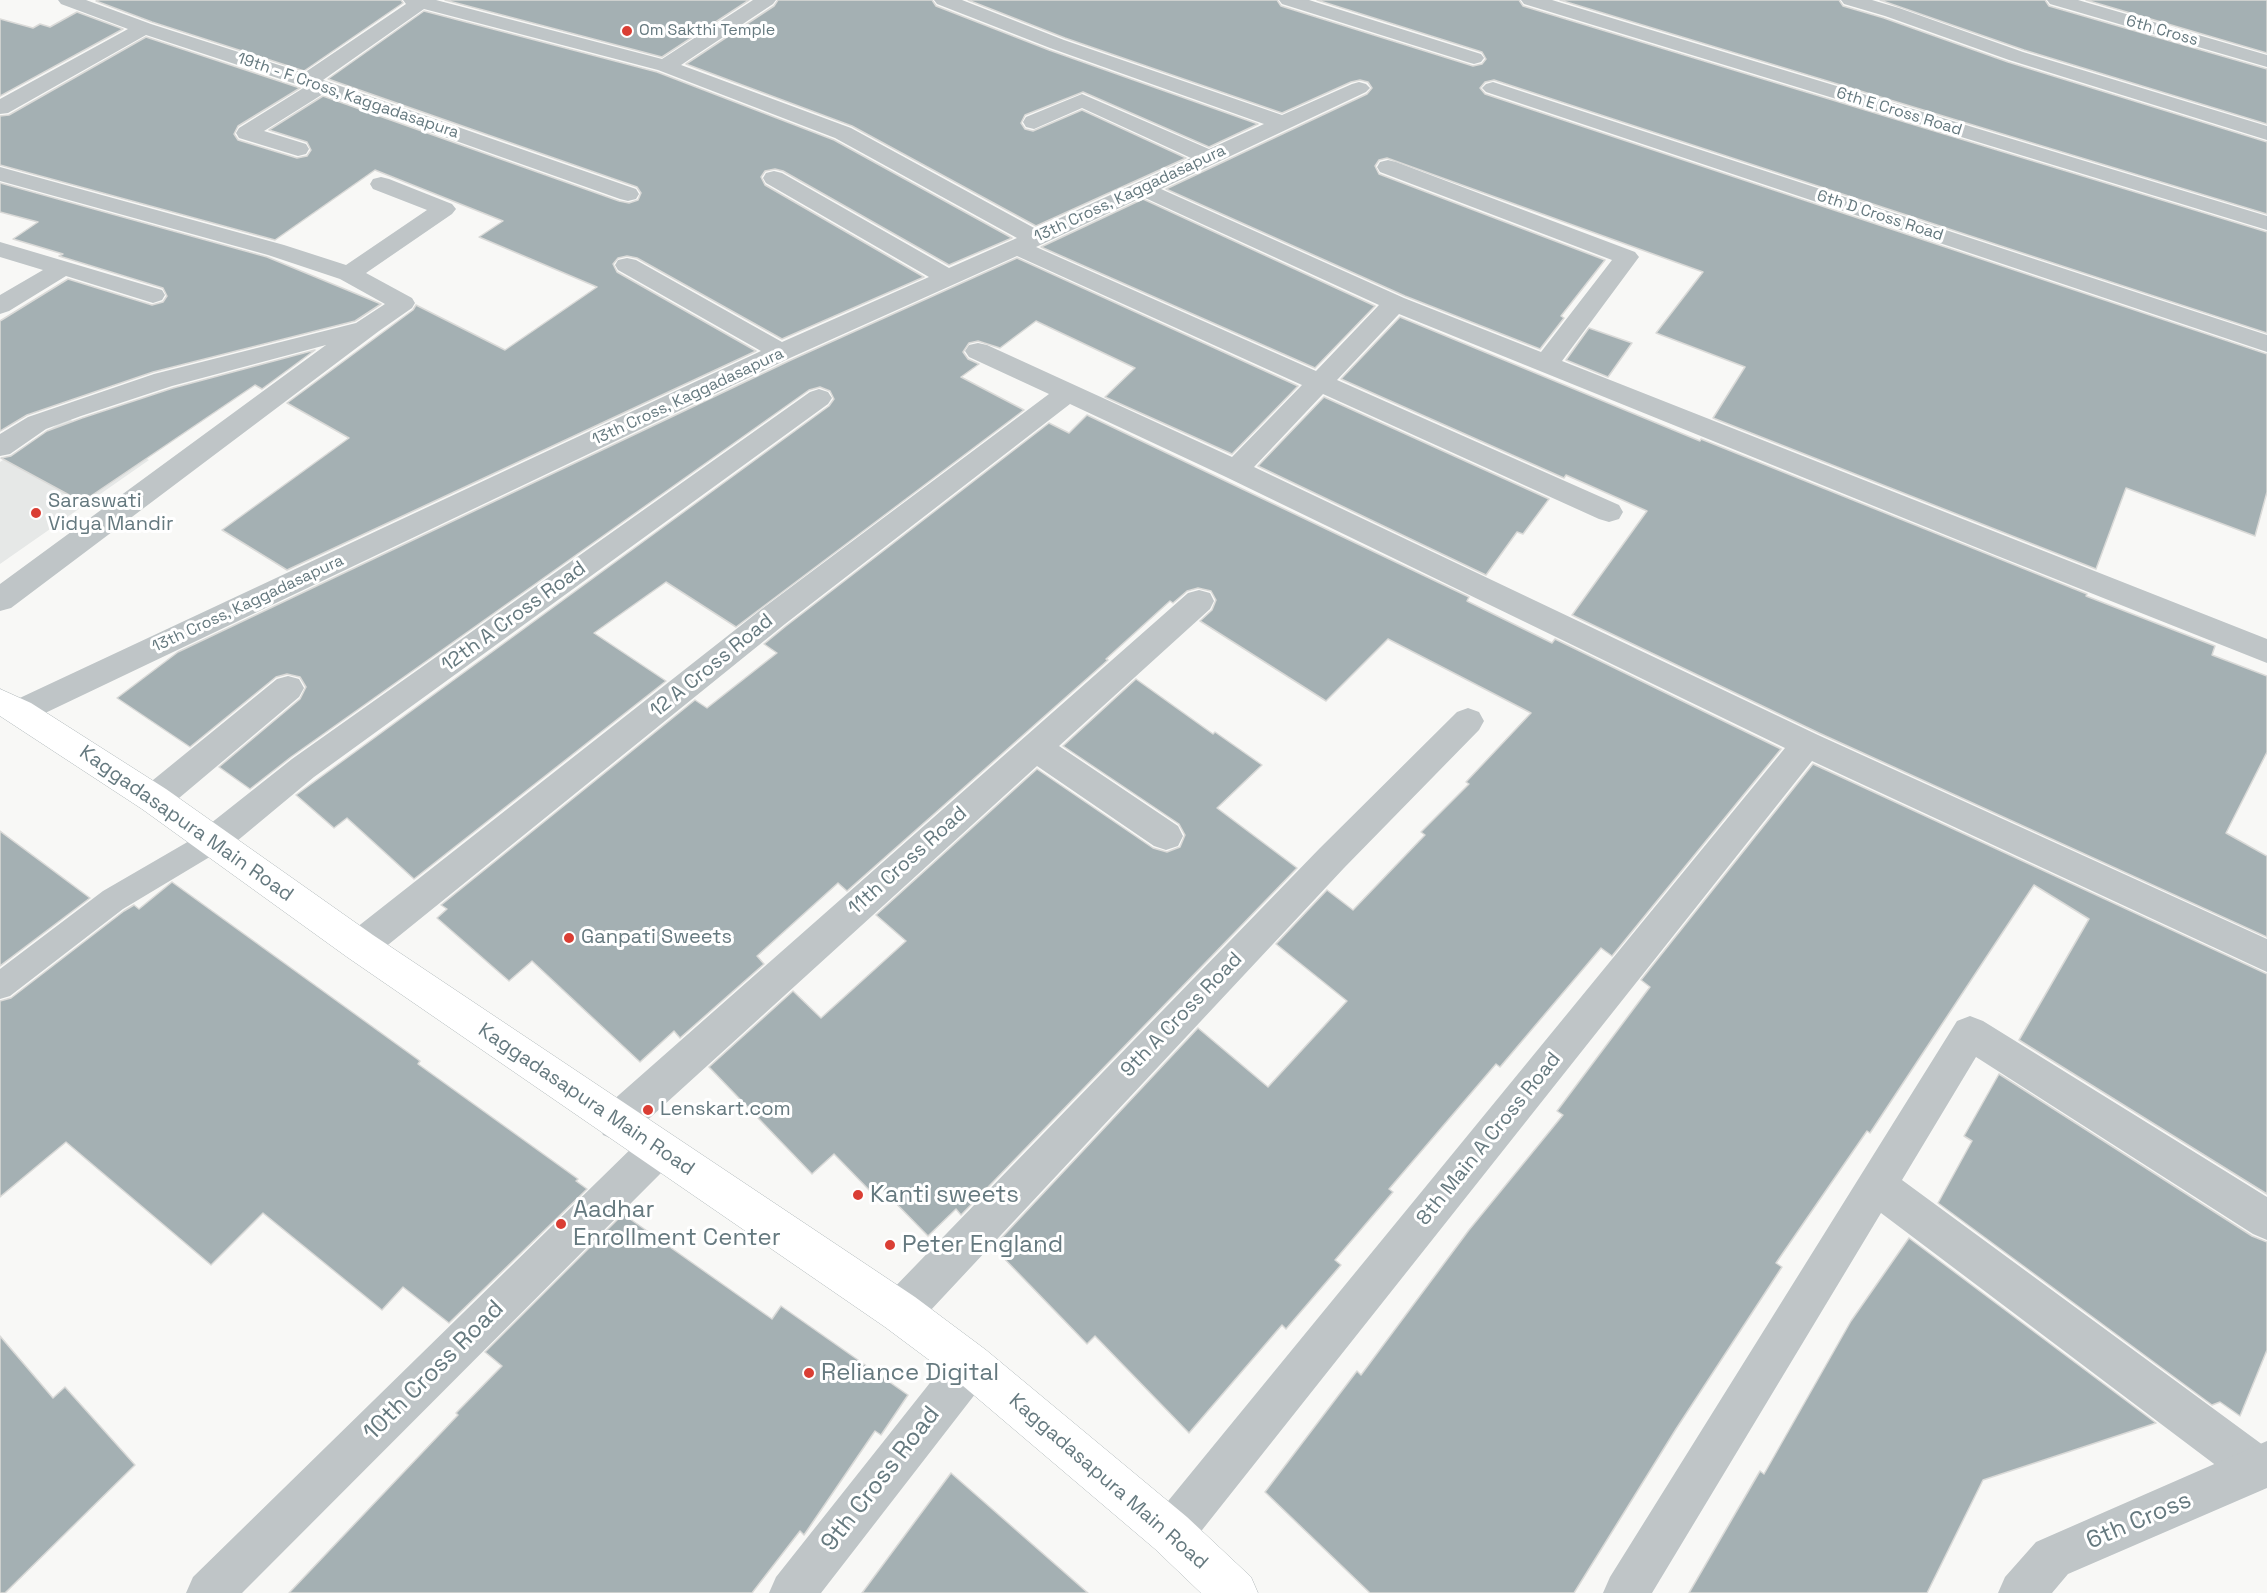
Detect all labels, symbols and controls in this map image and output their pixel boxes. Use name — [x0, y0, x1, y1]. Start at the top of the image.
street label: 6th Cross — [2124, 12, 2200, 50]
place label: Om Sakthi Temple — [639, 21, 775, 41]
marker: Om Sakthi Temple — [620, 24, 634, 38]
street label: 19th - F Cross, Kaggadasapura — [235, 49, 461, 143]
street label: 6th E Cross Road — [1834, 84, 1964, 140]
street label: 13th Cross, Kaggadasapura — [1031, 141, 1229, 247]
street label: 6th D Cross Road — [1814, 186, 1946, 246]
street label: 13th Cross, Kaggadasapura — [589, 344, 787, 450]
place label: Saraswati Vidya Mandir — [48, 490, 173, 537]
marker: Saraswati Vidya Mandir — [29, 506, 43, 520]
street label: 13th Cross, Kaggadasapura — [149, 551, 347, 657]
street label: 12th A Cross Road — [437, 557, 591, 677]
street label: 12 A Cross Road — [646, 609, 778, 723]
street label: Kaggadasapura Main Road — [74, 741, 298, 907]
street label: 11th Cross Road — [844, 802, 972, 920]
place label: Ganpati Sweets — [581, 926, 732, 950]
marker: Ganpati Sweets — [562, 931, 576, 945]
street label: 9th A Cross Road — [1116, 948, 1248, 1082]
street label: Kaggadasapura Main Road — [473, 1019, 699, 1181]
street label: 8th Main A Cross Road — [1412, 1048, 1566, 1230]
place label: Lenskart.com — [660, 1098, 791, 1122]
marker: Lenskart.com — [641, 1103, 655, 1117]
place label: Kanti sweets — [870, 1181, 1019, 1209]
marker: Kanti sweets — [851, 1188, 865, 1202]
place label: Aadhar Enrollment Center — [573, 1196, 781, 1252]
marker: Aadhar Enrollment Center — [554, 1217, 568, 1231]
place label: Peter England — [902, 1231, 1063, 1259]
marker: Peter England — [883, 1238, 897, 1252]
street label: 10th Cross Road — [358, 1295, 510, 1447]
place label: Reliance Digital — [821, 1359, 999, 1387]
marker: Reliance Digital — [802, 1366, 816, 1380]
street label: Kaggadasapura Main Road — [1004, 1389, 1212, 1575]
street label: 9th Cross Road — [816, 1401, 946, 1557]
street label: 6th Cross — [2082, 1486, 2196, 1556]

